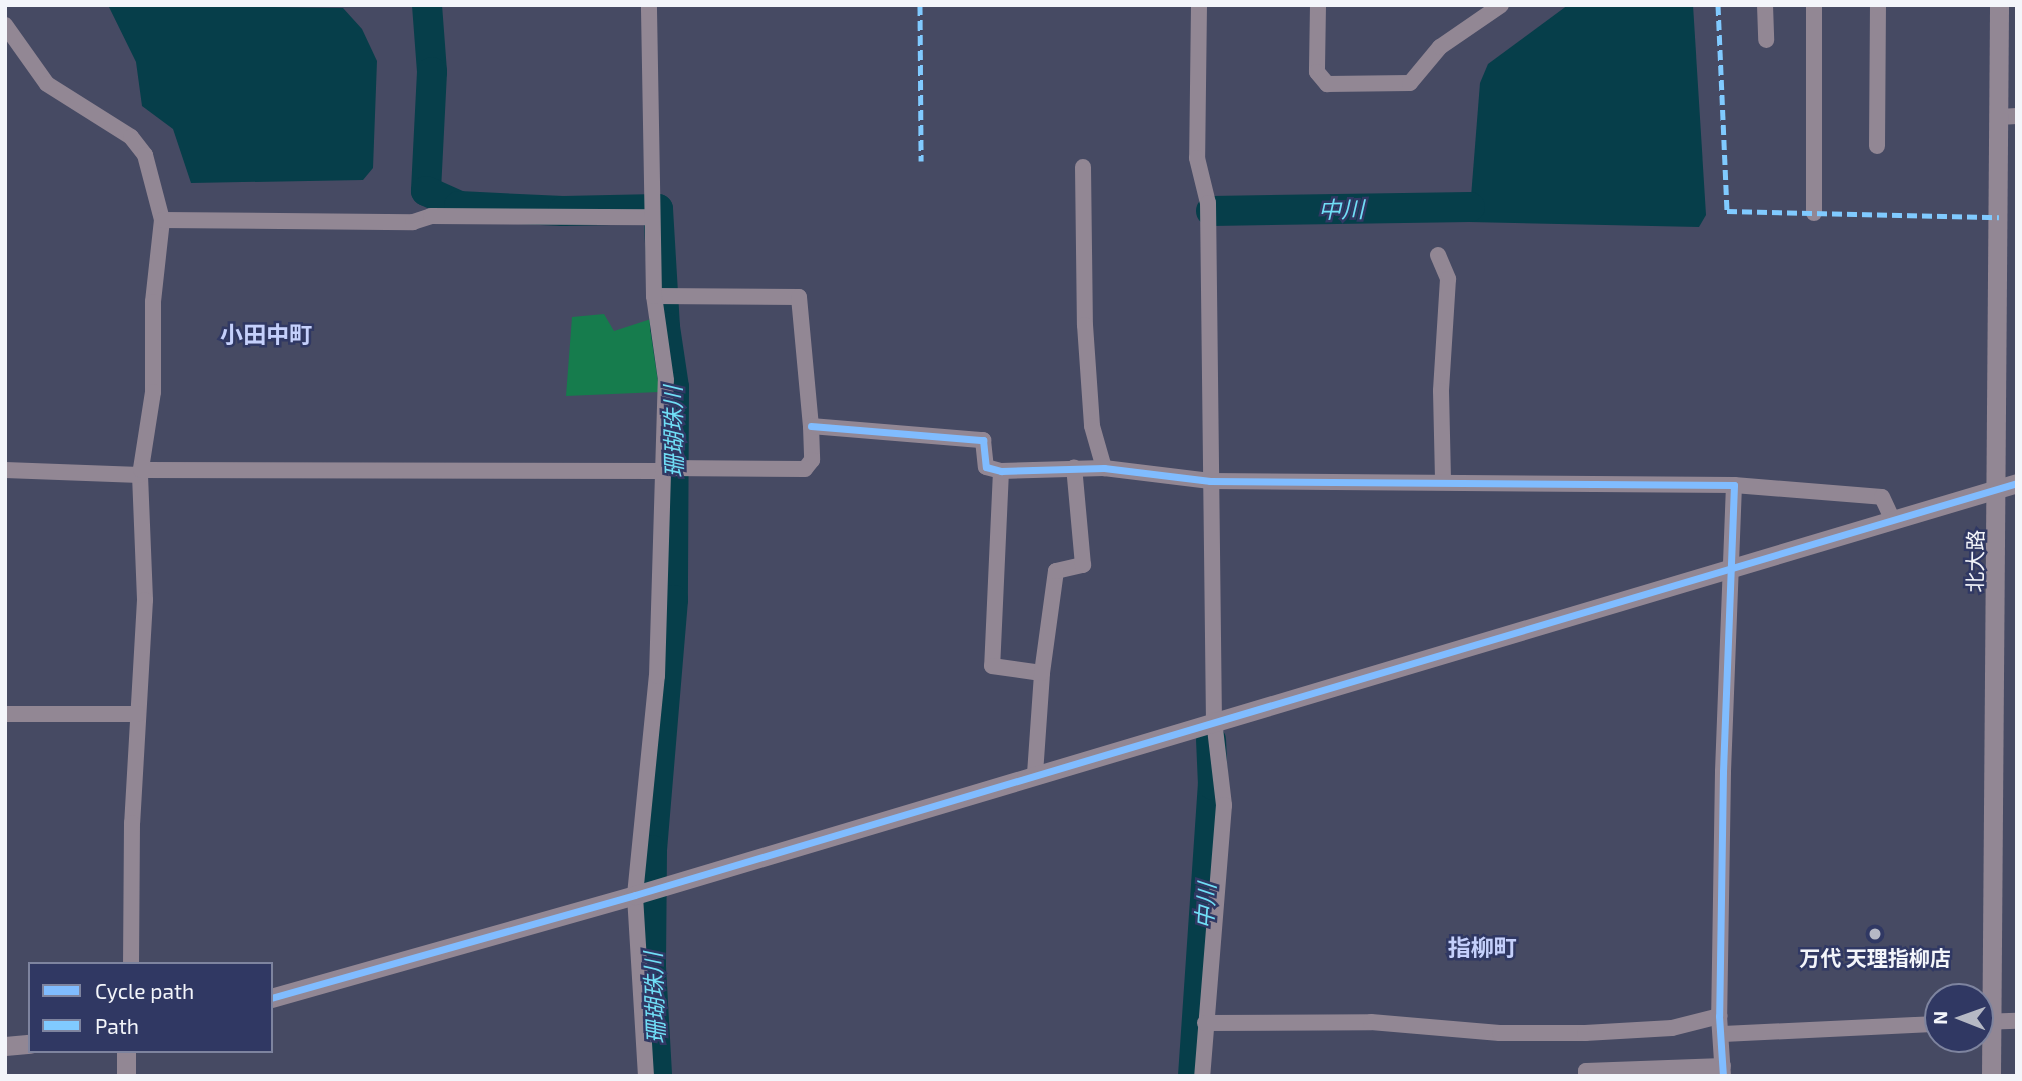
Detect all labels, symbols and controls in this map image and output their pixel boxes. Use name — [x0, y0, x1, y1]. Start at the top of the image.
water label: 中川 — [1318, 195, 1364, 223]
district label: 小田中町 — [220, 320, 312, 348]
water label: 珊瑚珠川 — [658, 386, 688, 478]
street label: 北大路 — [1962, 529, 1988, 593]
water label: 中川 — [1190, 882, 1220, 930]
marker: 万代 天理指柳店 — [1867, 926, 1883, 942]
district label: 指柳町 — [1448, 933, 1516, 961]
place label: 万代 天理指柳店 — [1799, 945, 1951, 971]
water label: 珊瑚珠川 — [639, 952, 669, 1044]
legend — [28, 962, 273, 1053]
text: Cycle path — [95, 978, 194, 1003]
north arrow — [1924, 983, 1994, 1053]
text: N — [1928, 1011, 1951, 1025]
text: Path — [95, 1013, 139, 1038]

